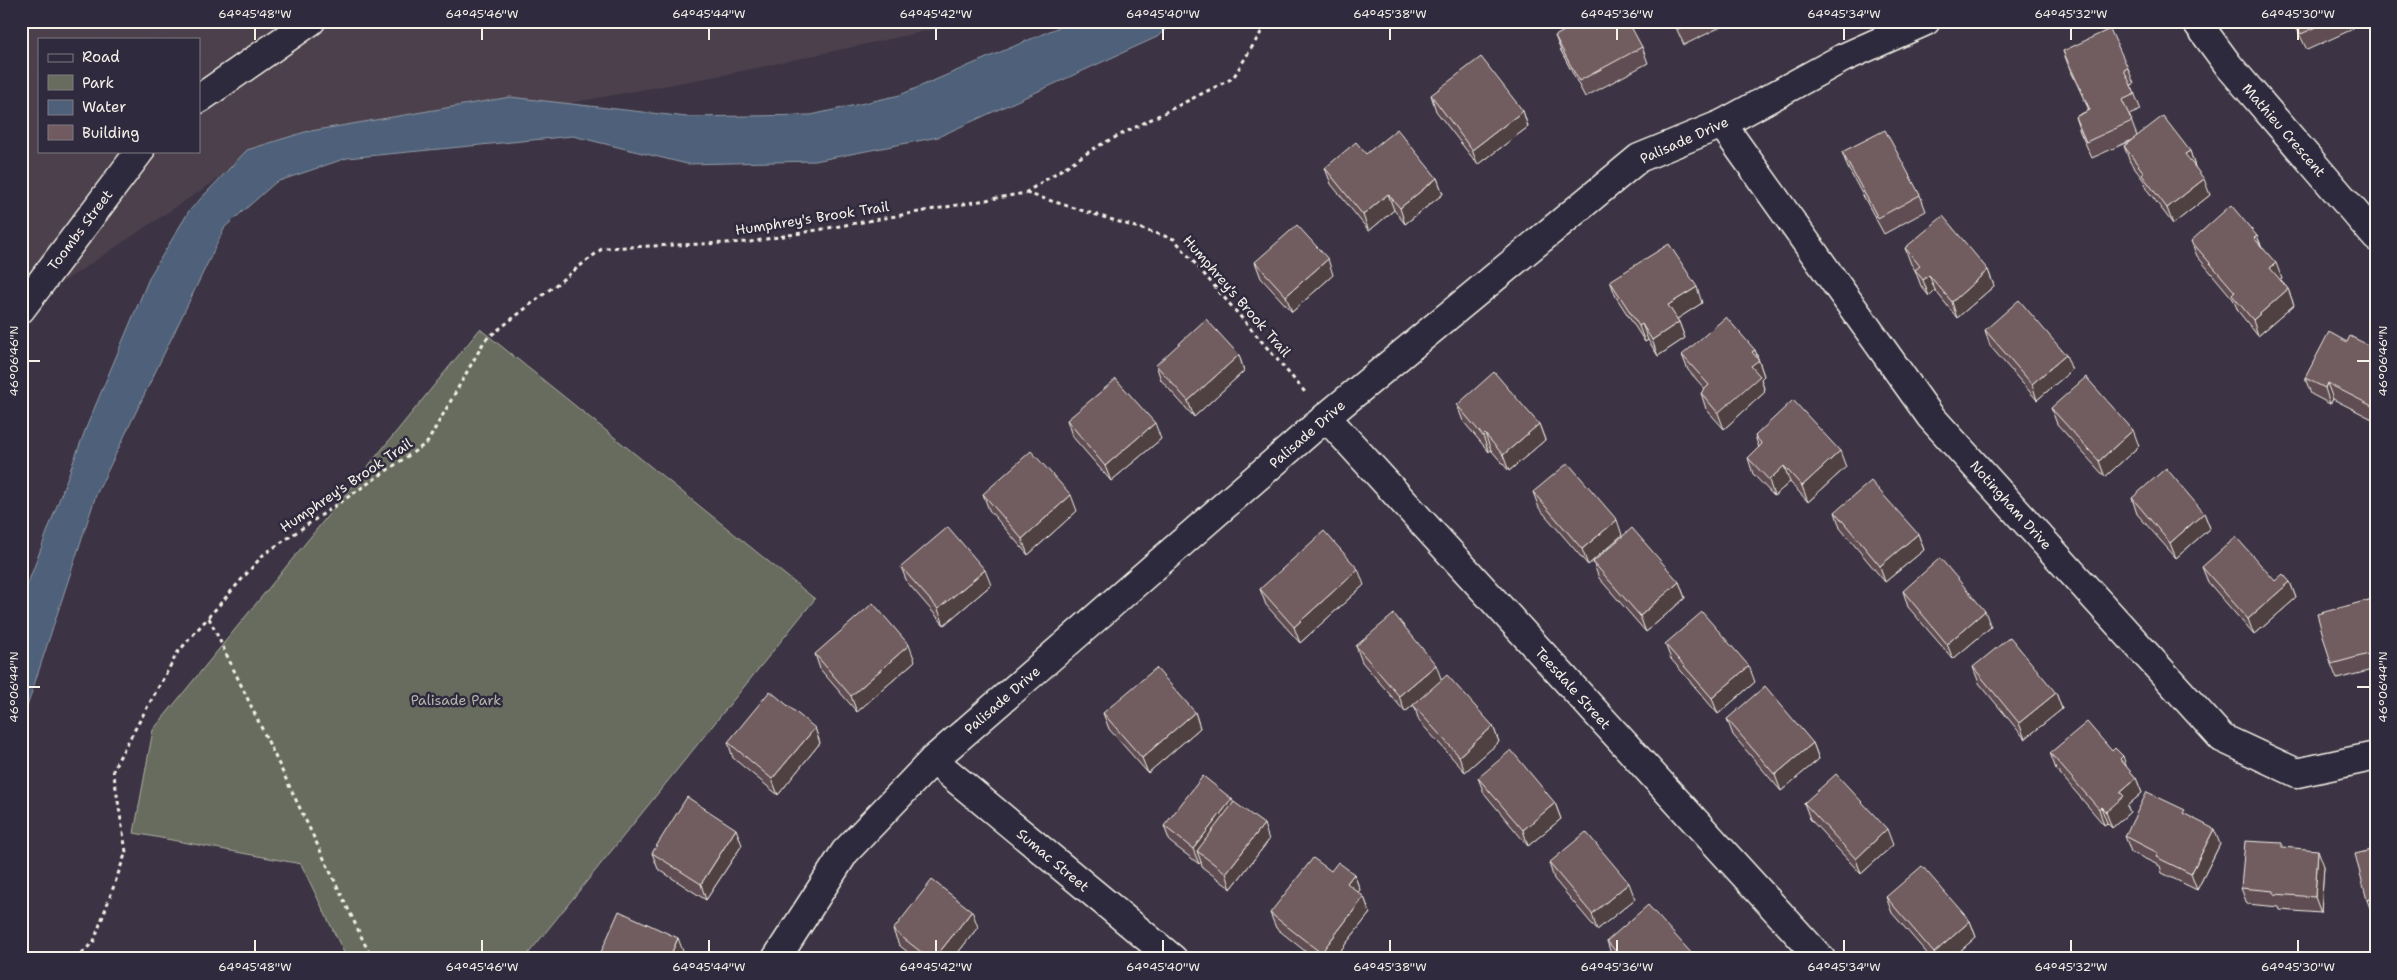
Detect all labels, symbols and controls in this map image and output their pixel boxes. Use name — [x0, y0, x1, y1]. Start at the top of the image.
text: 64°45'48"W — [218, 6, 292, 22]
text: 64°45'46"W — [446, 6, 518, 22]
text: 64°45'44"W — [672, 6, 746, 22]
text: 64°45'42"W — [900, 6, 972, 22]
text: 64°45'40"W — [1126, 6, 1200, 22]
text: 64°45'38"W — [1353, 6, 1427, 22]
text: 64°45'36"W — [1581, 6, 1653, 22]
text: 64°45'34"W — [1807, 6, 1881, 22]
text: 64°45'32"W — [2034, 6, 2108, 22]
text: 64°45'30"W — [2261, 6, 2335, 22]
legend — [38, 38, 200, 152]
text: Road — [82, 47, 120, 67]
text: Park — [82, 73, 114, 93]
street label: Mathieu Crescent — [2238, 79, 2330, 181]
text: Water — [82, 97, 126, 117]
street label: Palisade Drive — [1637, 112, 1731, 168]
text: Building — [82, 123, 139, 143]
street label: Toombs Street — [44, 186, 116, 274]
street label: Humphrey's Brook Trail — [734, 197, 891, 239]
street label: Humphrey's Brook Trail — [1179, 231, 1295, 361]
text: 46°06'46"N — [6, 326, 22, 396]
text: 46°06'46"N — [2375, 326, 2391, 396]
street label: Palisade Drive — [1265, 396, 1349, 472]
street label: Humphrey's Brook Trail — [276, 434, 416, 536]
street label: Notingham Drive — [1966, 457, 2056, 553]
street label: Teesdale Street — [1531, 643, 1615, 733]
text: 46°06'44"N — [6, 651, 22, 723]
text: 46°06'44"N — [2375, 651, 2391, 723]
street label: Palisade Drive — [960, 662, 1044, 738]
park label: Palisade Park — [411, 691, 501, 709]
street label: Sumac Street — [1013, 824, 1093, 896]
text: 64°45'48"W — [218, 959, 292, 975]
text: 64°45'46"W — [446, 959, 518, 975]
text: 64°45'44"W — [672, 959, 746, 975]
text: 64°45'42"W — [900, 959, 972, 975]
text: 64°45'40"W — [1126, 959, 1200, 975]
text: 64°45'38"W — [1353, 959, 1427, 975]
text: 64°45'36"W — [1581, 959, 1653, 975]
text: 64°45'34"W — [1807, 959, 1881, 975]
text: 64°45'32"W — [2034, 959, 2108, 975]
text: 64°45'30"W — [2261, 959, 2335, 975]

